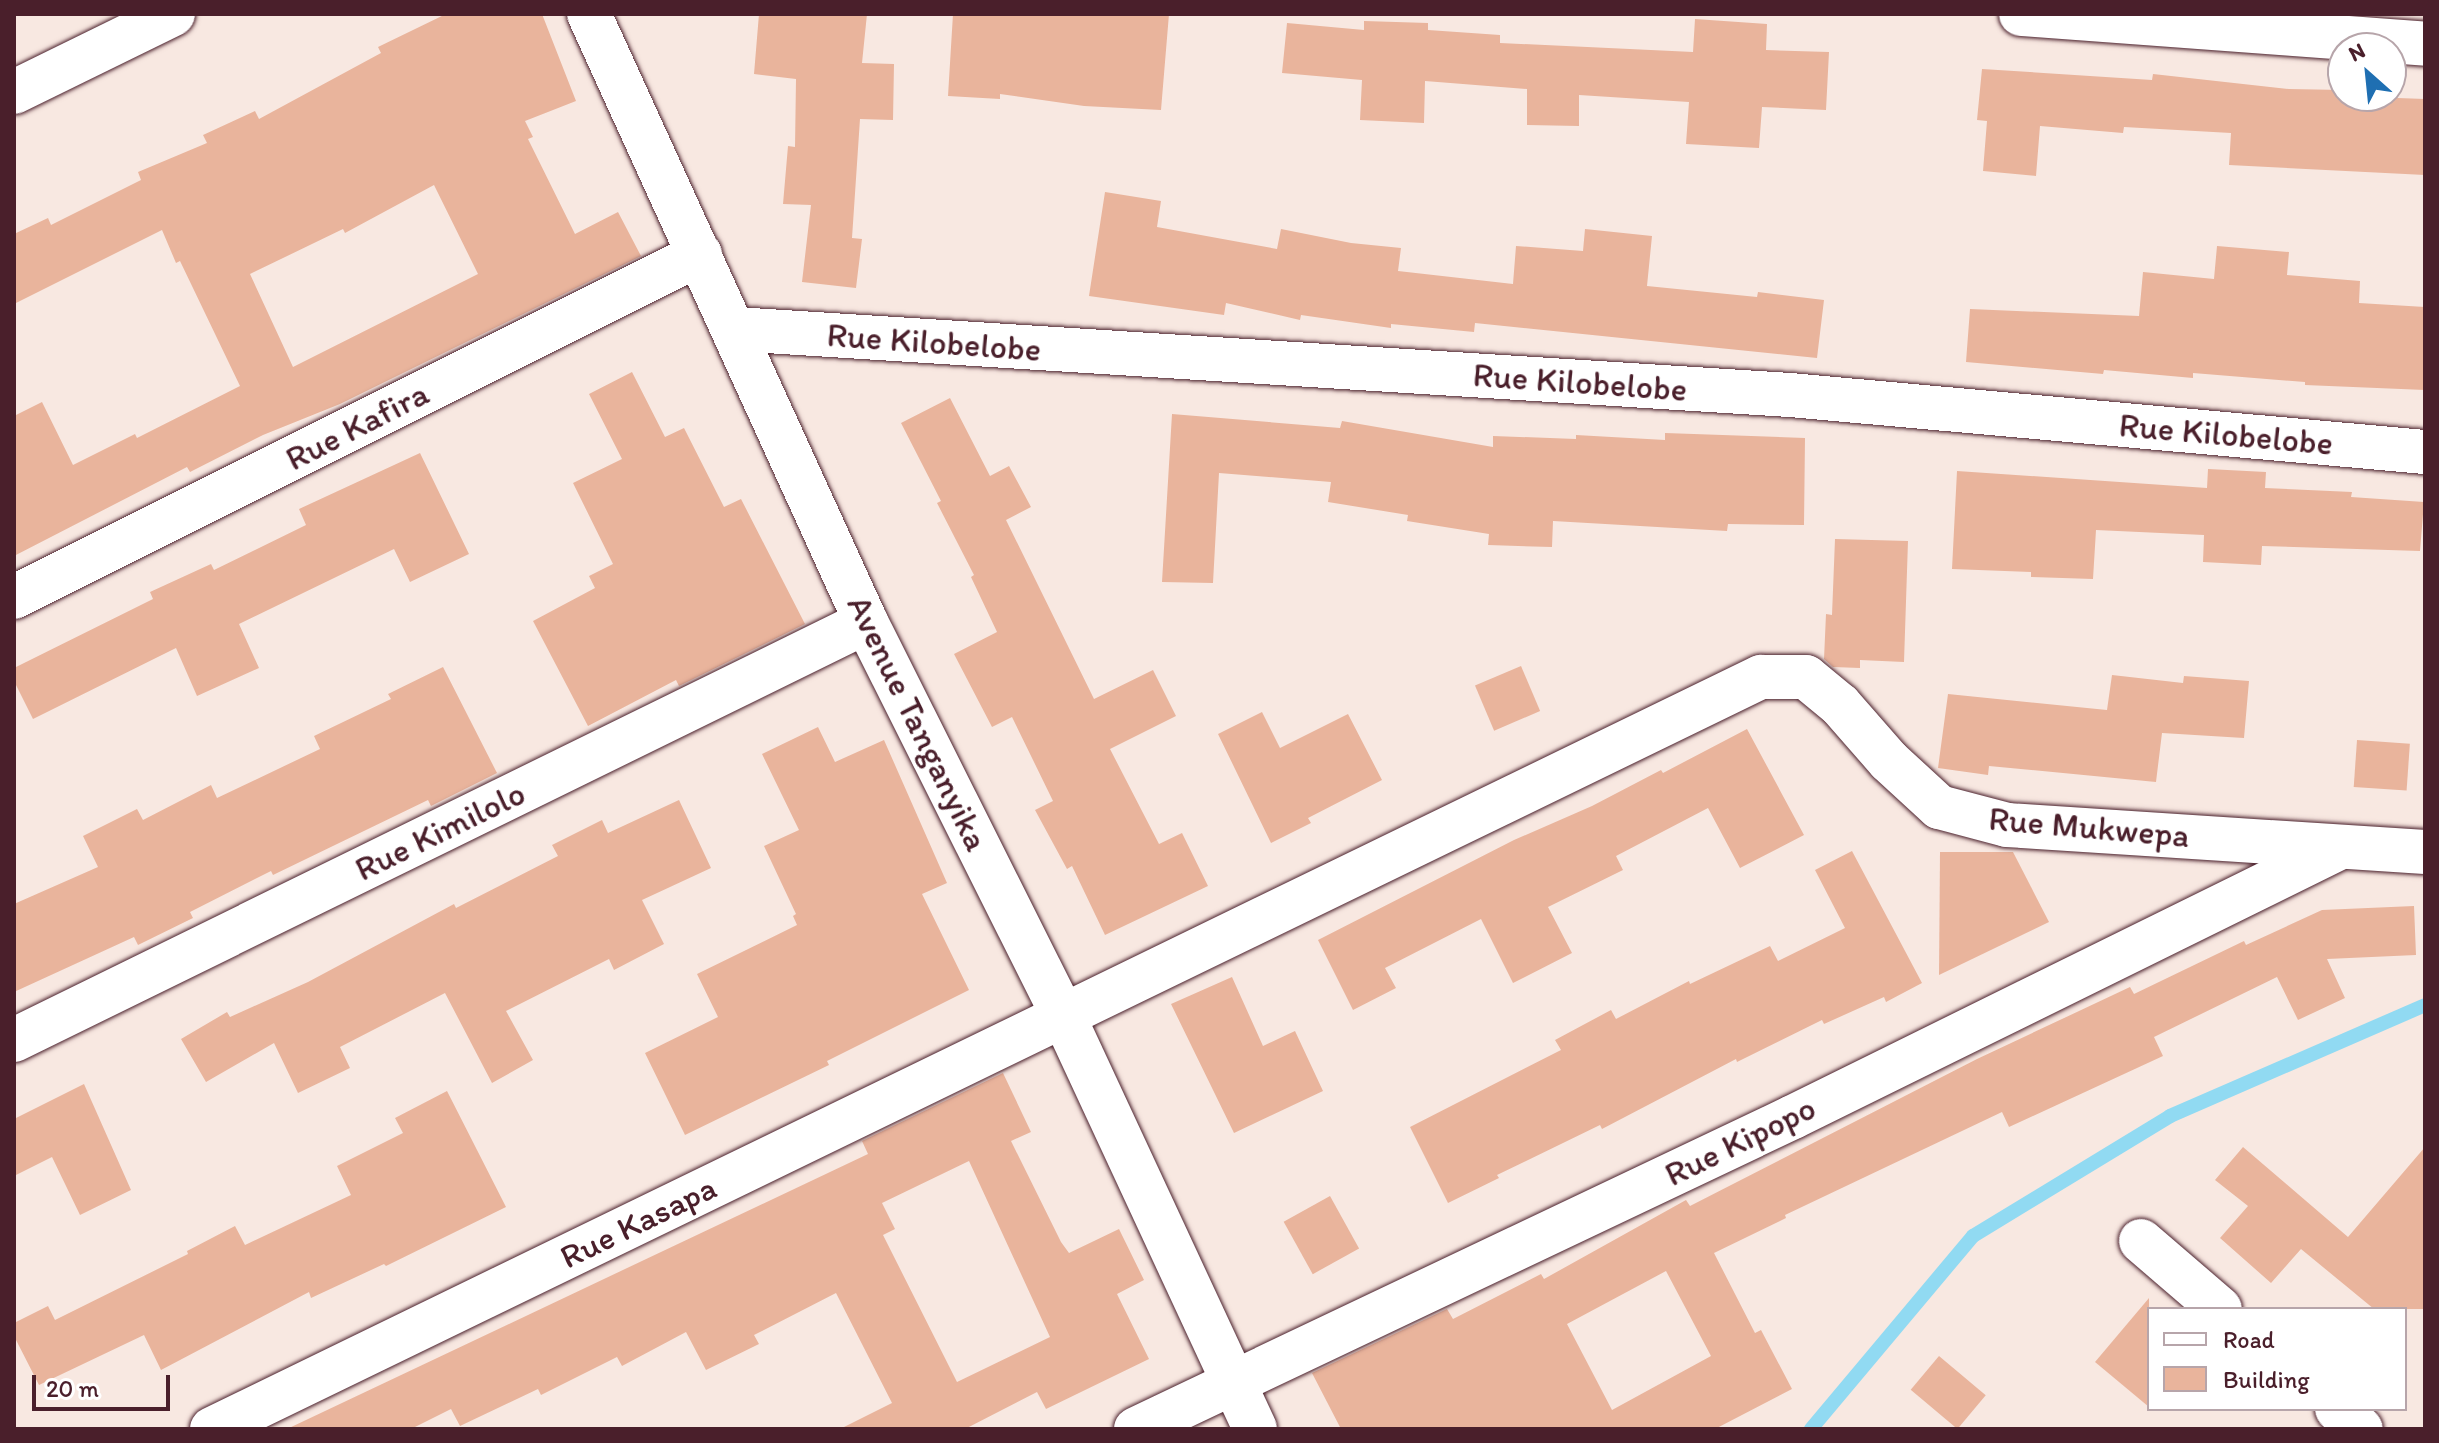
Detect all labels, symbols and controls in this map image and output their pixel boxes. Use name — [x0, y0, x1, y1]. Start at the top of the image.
north arrow — [2327, 32, 2407, 112]
text: N — [2344, 37, 2370, 67]
street label: Rue Kilobelobe — [825, 314, 1043, 370]
street label: Rue Kilobelobe — [1471, 354, 1689, 410]
street label: Rue Kafira — [279, 373, 435, 479]
street label: Rue Kilobelobe — [2117, 404, 2335, 464]
street label: Avenue Tanganyika — [838, 588, 998, 858]
street label: Rue Kimilolo — [348, 772, 532, 890]
street label: Rue Mukwepa — [1987, 798, 2191, 856]
street label: Rue Kipopo — [1658, 1087, 1822, 1195]
street label: Rue Kasapa — [553, 1167, 723, 1277]
legend — [2147, 1307, 2407, 1411]
text: Road — [2223, 1325, 2275, 1354]
scale bar — [36, 1359, 174, 1409]
text: Building — [2223, 1365, 2310, 1394]
text: 20 m — [46, 1374, 99, 1403]

